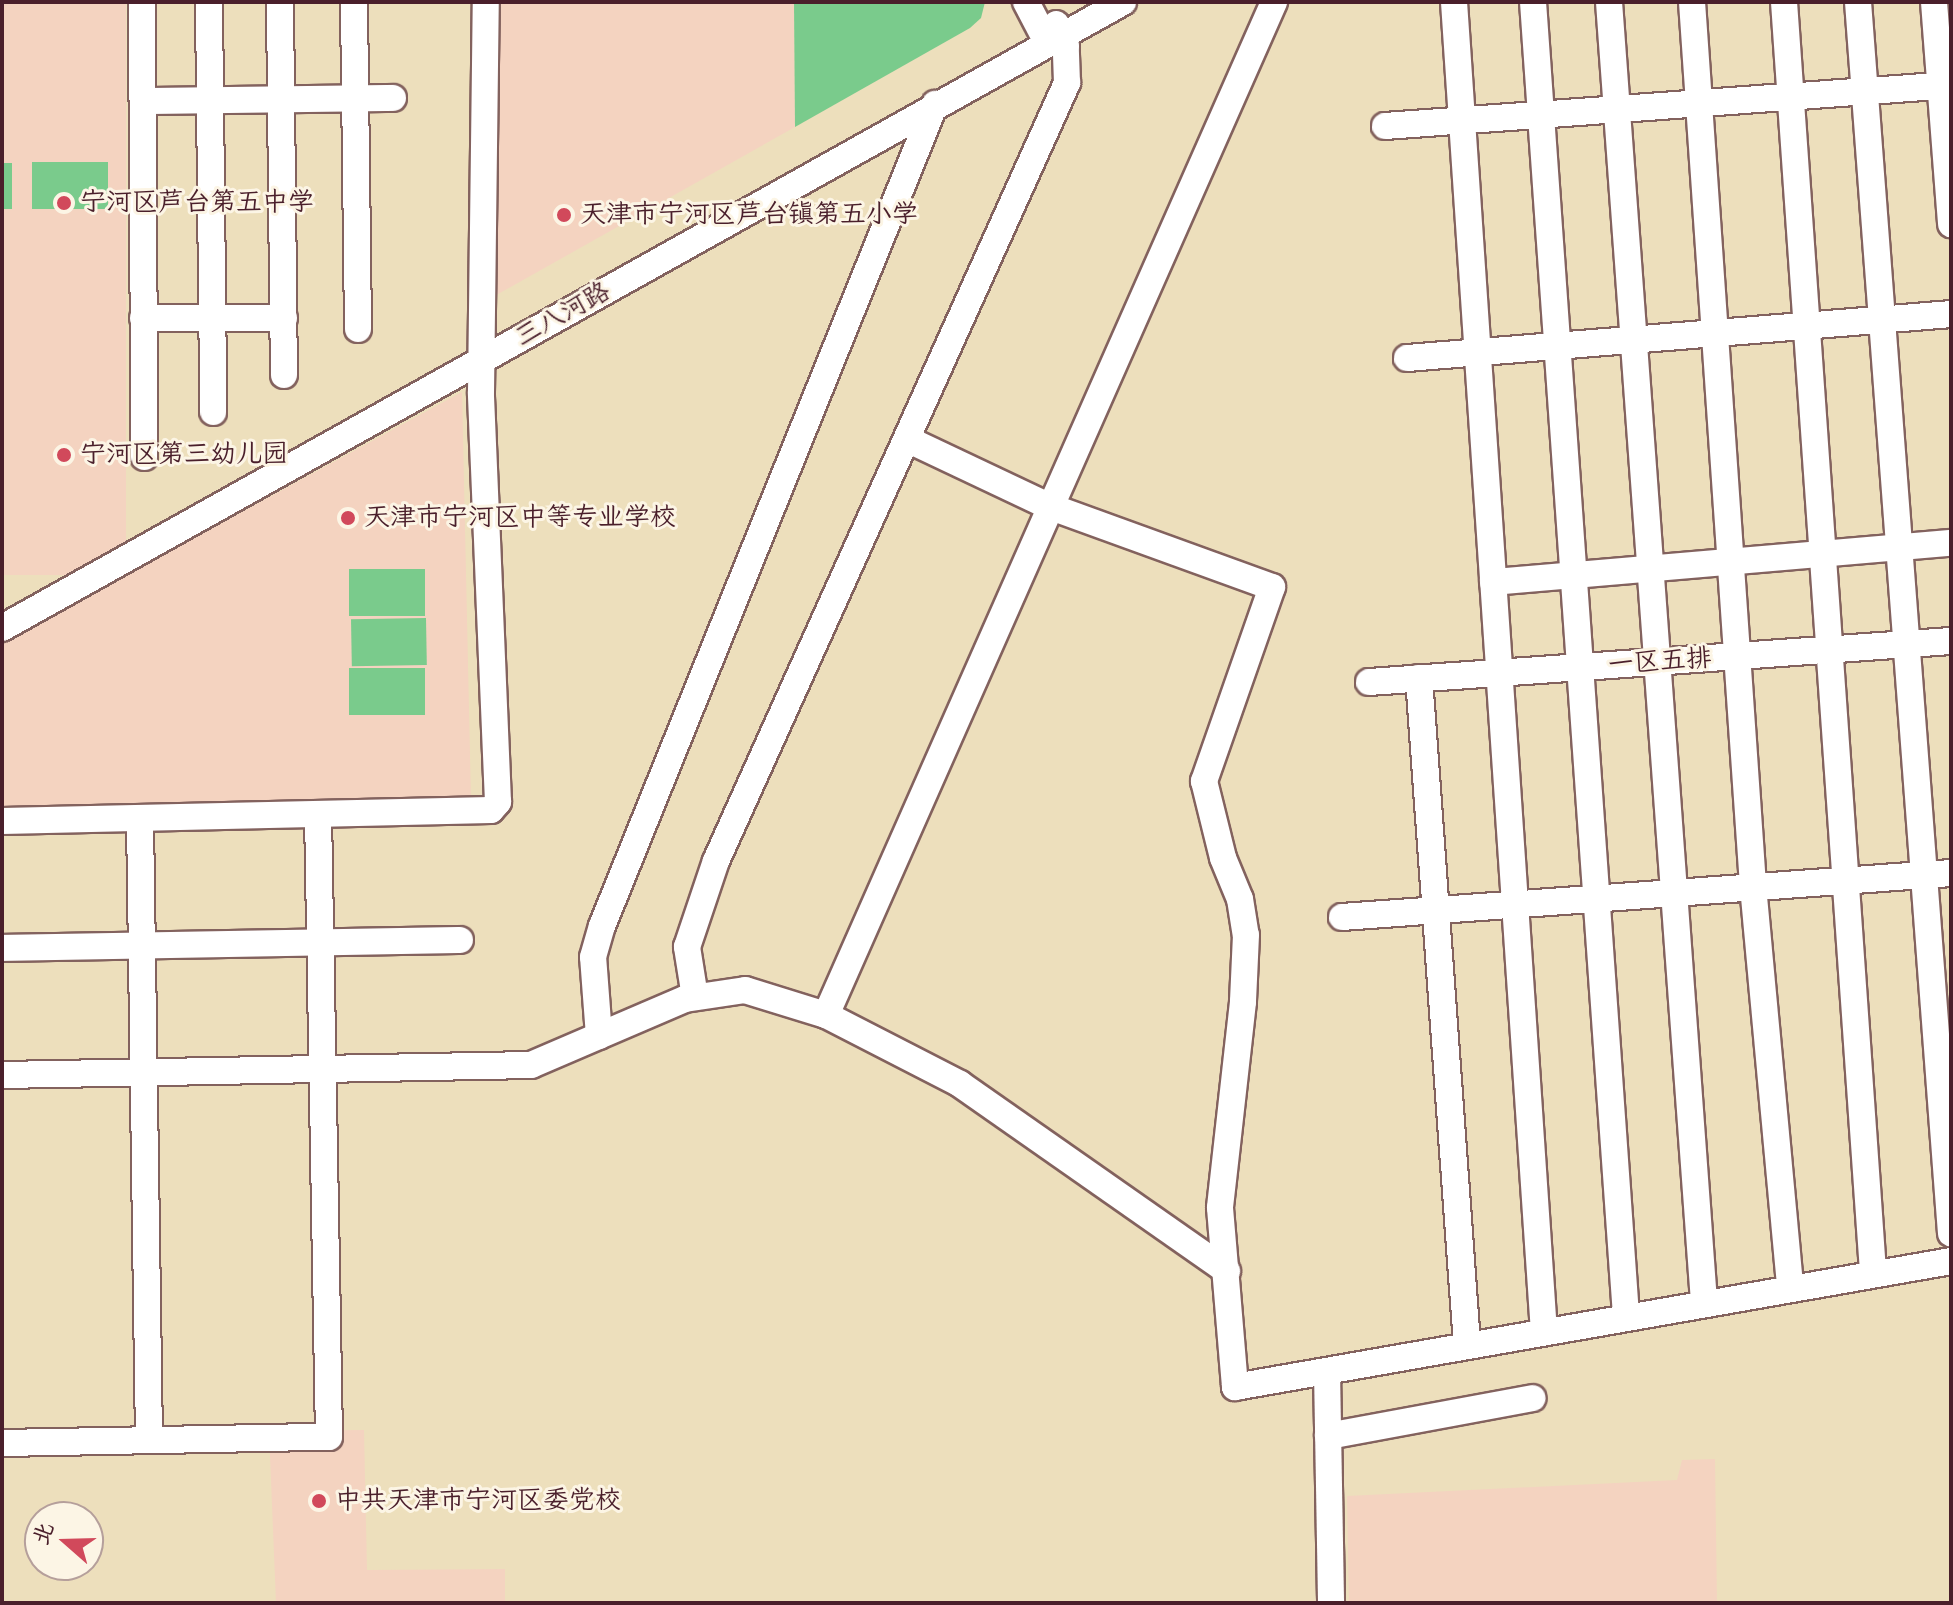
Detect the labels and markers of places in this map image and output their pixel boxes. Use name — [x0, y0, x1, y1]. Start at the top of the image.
place label: 宁河区芦台第五中学 — [80, 187, 314, 219]
marker: 宁河区芦台第五中学 — [55, 194, 73, 212]
place label: 天津市宁河区芦台镇第五小学 — [580, 199, 918, 231]
marker: 天津市宁河区芦台镇第五小学 — [555, 206, 573, 224]
place label: 宁河区第三幼儿园 — [80, 439, 288, 471]
marker: 宁河区第三幼儿园 — [55, 446, 73, 464]
place label: 天津市宁河区中等专业学校 — [364, 502, 676, 534]
marker: 天津市宁河区中等专业学校 — [339, 509, 357, 527]
place label: 中共天津市宁河区委党校 — [335, 1485, 621, 1517]
marker: 中共天津市宁河区委党校 — [310, 1492, 328, 1510]

